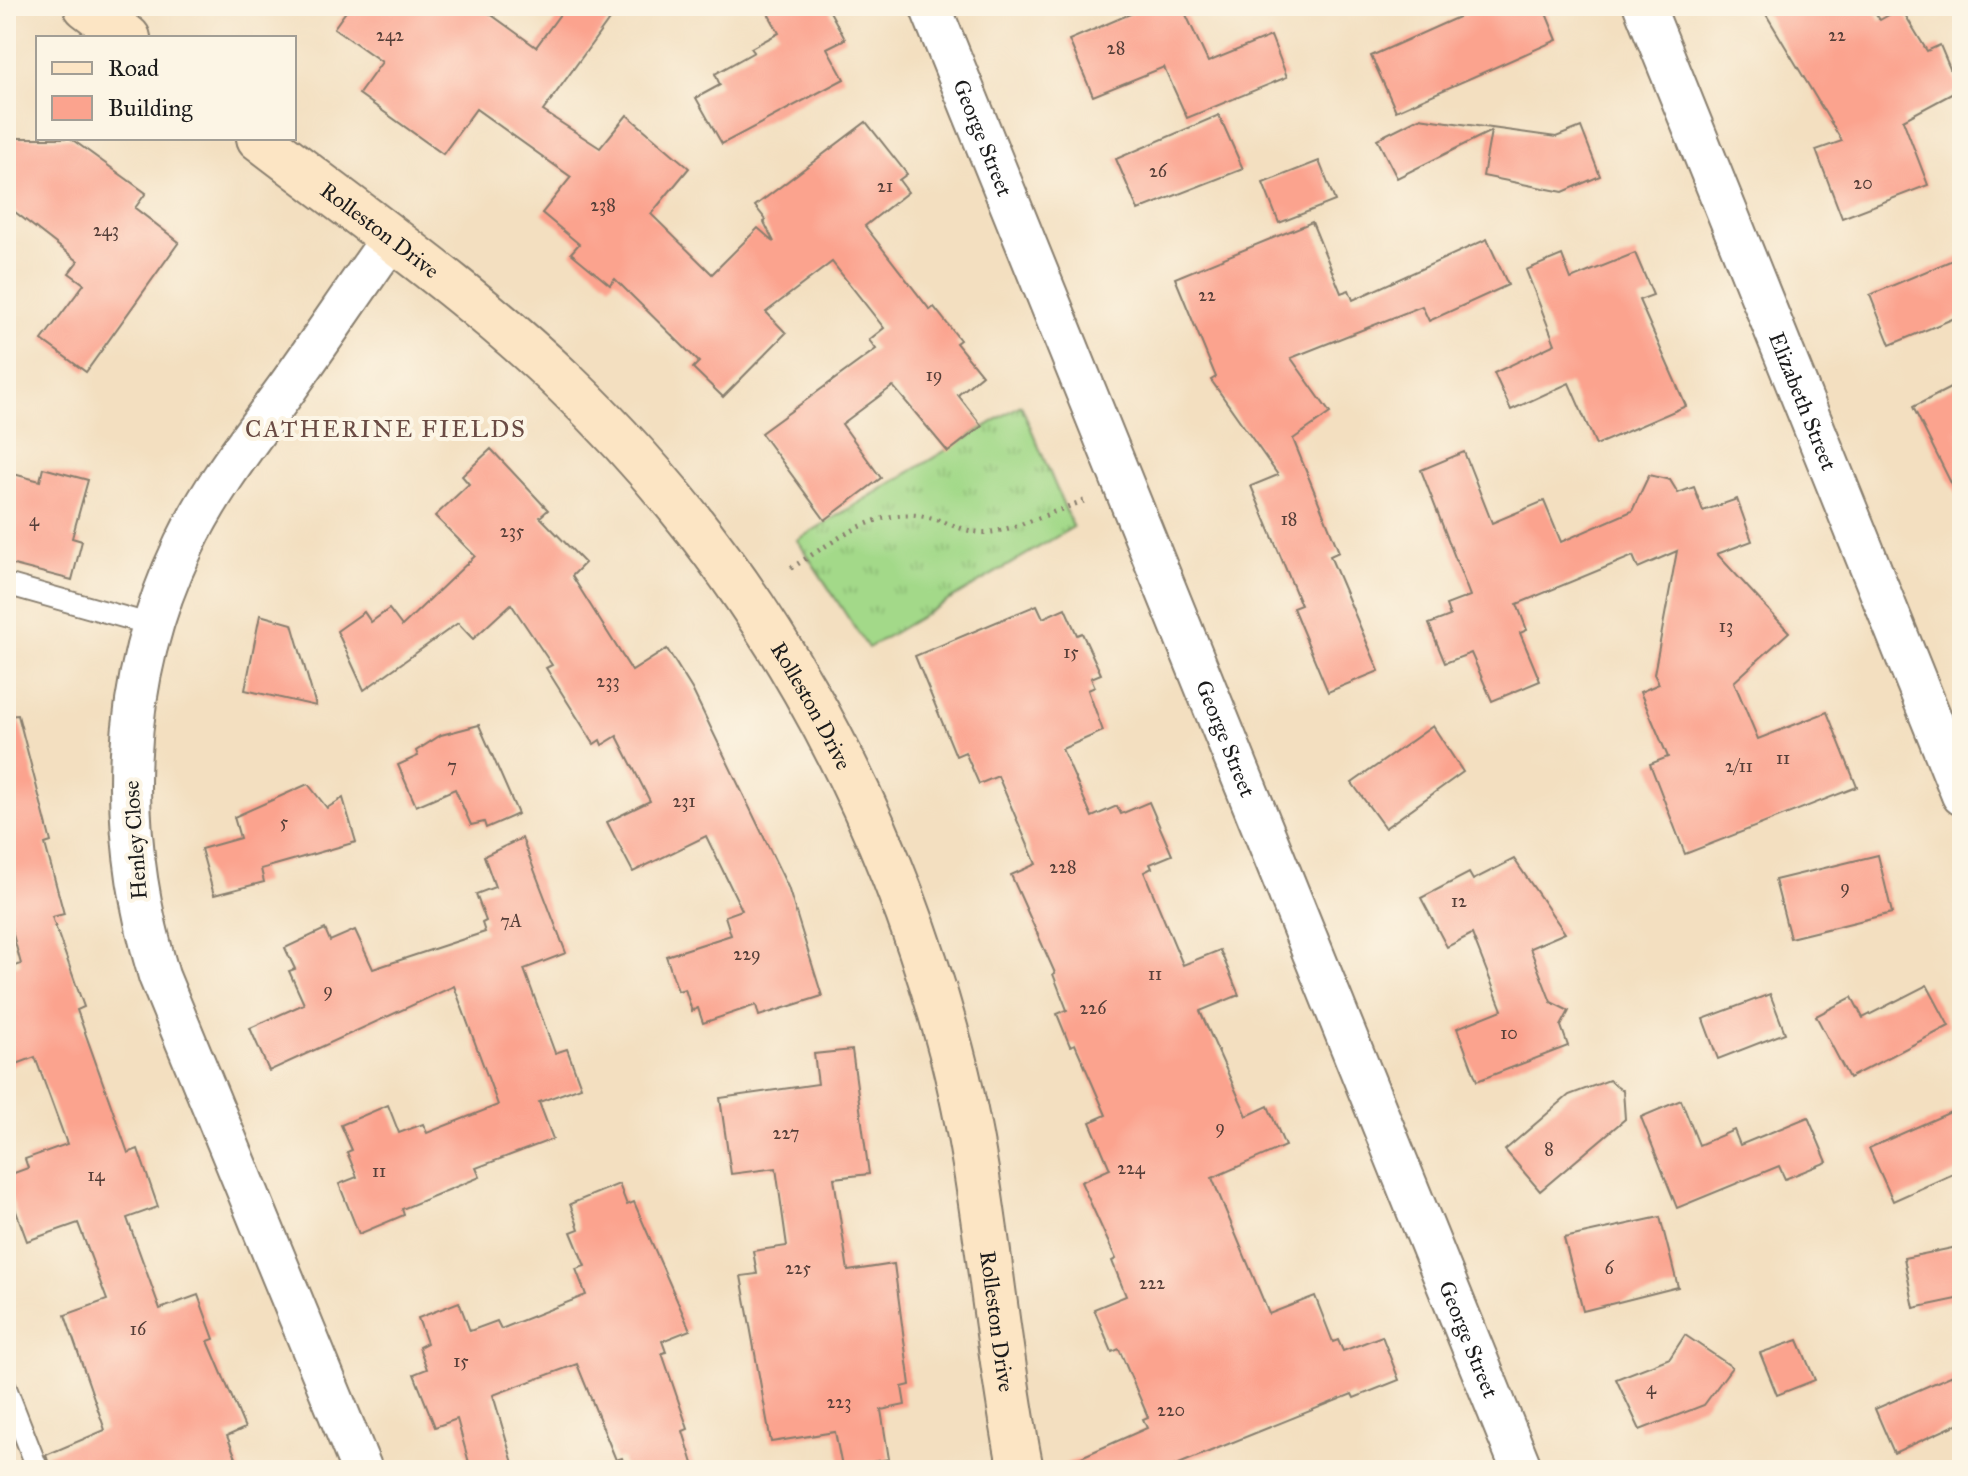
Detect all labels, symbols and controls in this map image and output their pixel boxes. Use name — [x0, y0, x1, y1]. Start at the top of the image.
house number: 242 — [376, 24, 404, 46]
house number: 22 — [1828, 24, 1846, 46]
legend — [36, 36, 296, 140]
house number: 28 — [1107, 37, 1125, 59]
text: Road — [108, 53, 159, 83]
street label: George Street — [948, 75, 1019, 200]
text: Building — [108, 93, 193, 123]
house number: 26 — [1149, 160, 1168, 182]
house number: 20 — [1853, 172, 1873, 194]
house number: 21 — [877, 175, 893, 197]
street label: Rolleston Drive — [315, 176, 445, 284]
house number: 238 — [590, 194, 616, 216]
house number: 243 — [93, 219, 119, 241]
house number: 22 — [1198, 284, 1216, 306]
street label: Elizabeth Street — [1763, 328, 1843, 474]
house number: 19 — [926, 364, 942, 386]
district label: CATHERINE FIELDS — [245, 414, 527, 444]
house number: 18 — [1281, 508, 1297, 530]
house number: 4 — [29, 509, 40, 531]
house number: 235 — [500, 520, 525, 542]
house number: 13 — [1719, 615, 1733, 637]
street label: Rolleston Drive — [765, 637, 858, 774]
house number: 15 — [1063, 641, 1079, 663]
house number: 233 — [596, 670, 620, 692]
street label: George Street — [1190, 676, 1262, 801]
house number: 11 — [1776, 747, 1790, 769]
house number: 7 — [447, 755, 457, 777]
house number: 2/11 — [1725, 755, 1753, 777]
street label: Henley Close — [117, 780, 153, 900]
house number: 231 — [672, 790, 696, 812]
house number: 5 — [280, 811, 289, 833]
house number: 228 — [1049, 856, 1077, 878]
house number: 9 — [1840, 876, 1850, 898]
house number: 12 — [1451, 890, 1467, 912]
house number: 7A — [500, 910, 522, 932]
house number: 229 — [733, 943, 761, 965]
house number: 11 — [1148, 963, 1162, 985]
house number: 9 — [323, 979, 333, 1001]
house number: 226 — [1080, 997, 1107, 1019]
house number: 10 — [1500, 1022, 1518, 1044]
house number: 9 — [1215, 1116, 1225, 1138]
house number: 227 — [773, 1122, 799, 1144]
house number: 8 — [1544, 1138, 1554, 1160]
house number: 224 — [1117, 1157, 1146, 1179]
house number: 11 — [372, 1160, 386, 1182]
house number: 14 — [87, 1164, 106, 1186]
street label: Rolleston Drive — [974, 1249, 1021, 1394]
house number: 225 — [785, 1257, 812, 1279]
house number: 6 — [1604, 1257, 1614, 1279]
house number: 222 — [1139, 1272, 1165, 1294]
street label: George Street — [1433, 1277, 1505, 1402]
house number: 16 — [130, 1318, 147, 1340]
house number: 15 — [453, 1350, 469, 1372]
house number: 4 — [1646, 1377, 1657, 1399]
house number: 223 — [827, 1391, 851, 1413]
house number: 220 — [1157, 1399, 1185, 1421]

